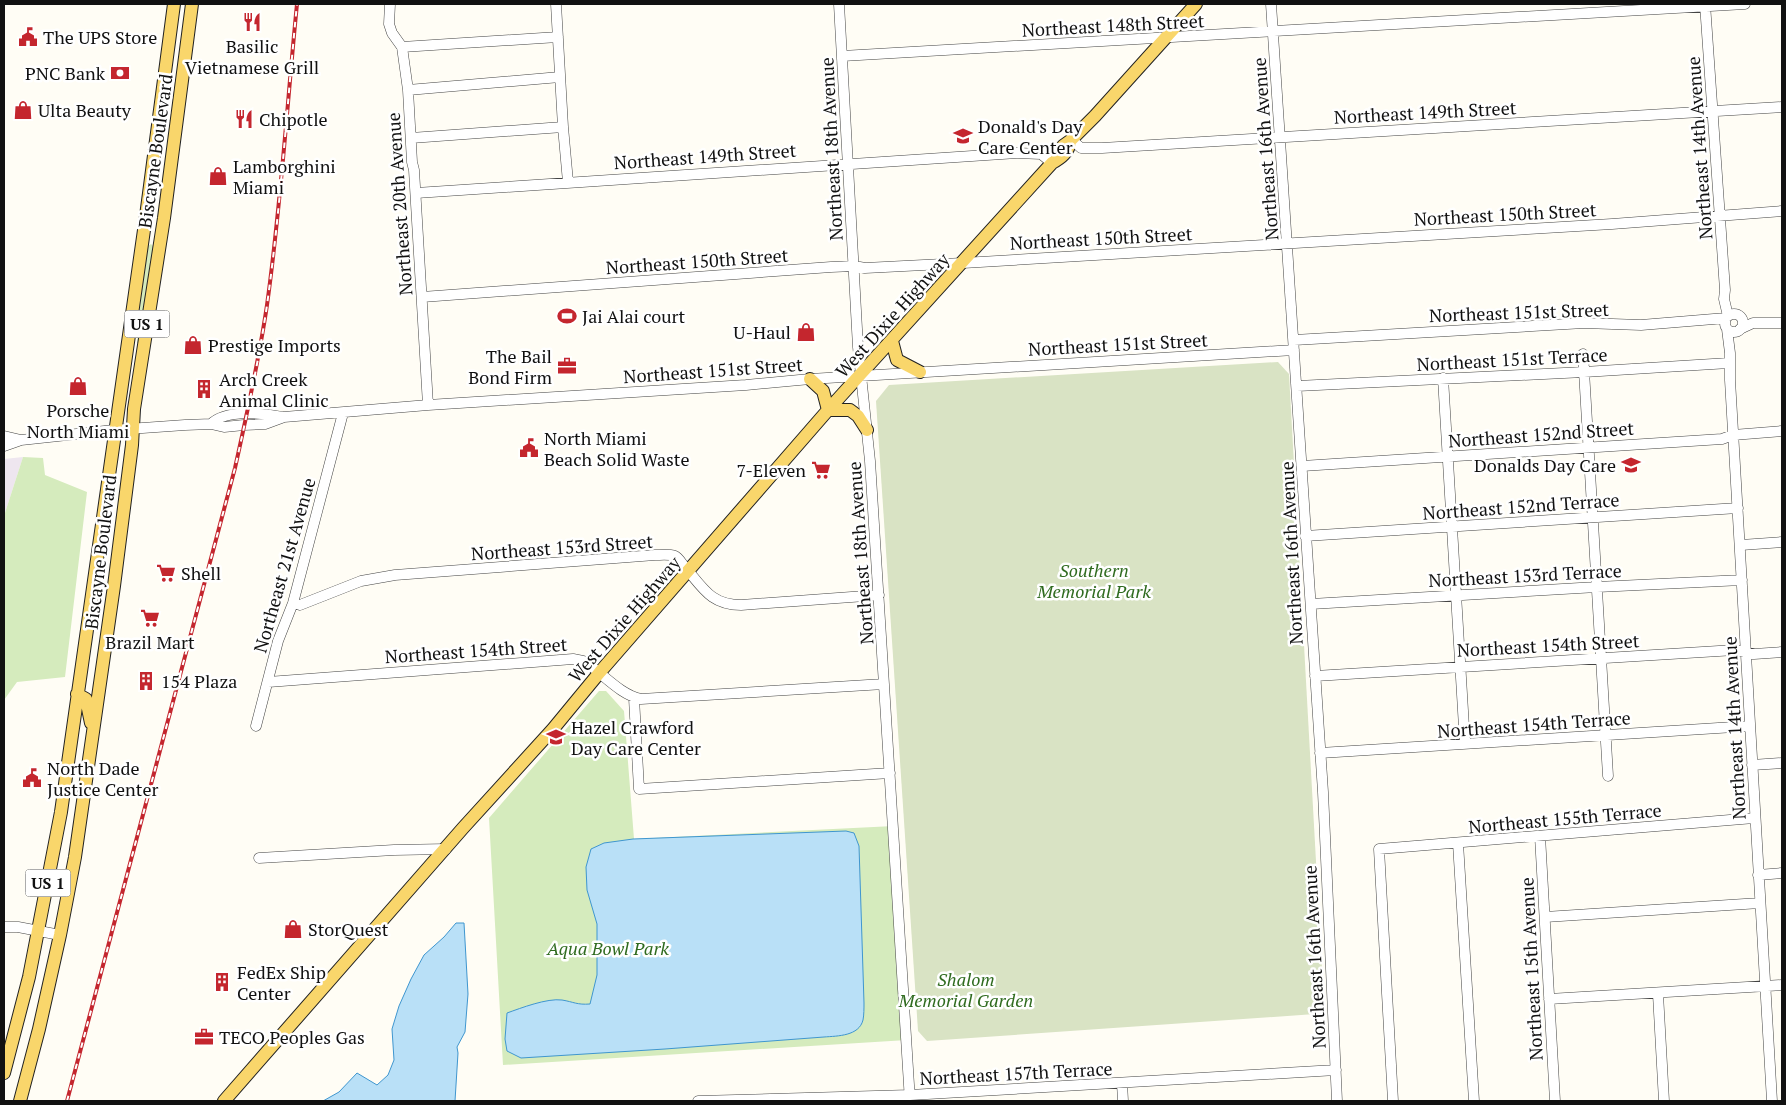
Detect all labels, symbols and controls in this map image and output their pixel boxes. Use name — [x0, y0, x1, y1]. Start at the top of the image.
street label: Northeast 148th Street — [1021, 8, 1205, 42]
restaurant icon: Basilic Vietnamese Grill — [241, 11, 263, 33]
place label: The UPS Store — [43, 25, 157, 49]
public building icon: The UPS Store — [17, 26, 39, 48]
place label: Basilic Vietnamese Grill — [185, 34, 319, 79]
street label: Northeast 14th Avenue — [1681, 56, 1717, 240]
street label: Northeast 18th Avenue — [814, 57, 848, 241]
street label: Northeast 16th Avenue — [1247, 57, 1283, 241]
place label: PNC Bank — [25, 61, 106, 85]
bank icon: PNC Bank — [109, 62, 131, 84]
street label: Biscayne Boulevard — [132, 72, 178, 230]
street label: Northeast 149th Street — [1333, 95, 1517, 129]
place label: Ulta Beauty — [38, 98, 132, 122]
shop icon: Ulta Beauty — [12, 99, 34, 121]
place label: Chipotle — [259, 107, 328, 131]
restaurant icon: Chipotle — [233, 108, 255, 130]
street label: Northeast 20th Avenue — [381, 112, 417, 296]
place label: Donald's Day Care Center — [978, 114, 1083, 159]
school or university icon: Donald's Day Care Center — [952, 125, 974, 147]
street label: Northeast 149th Street — [613, 138, 797, 174]
place label: Lamborghini Miami — [233, 154, 336, 199]
shop icon: Lamborghini Miami — [207, 165, 229, 187]
street label: Northeast 150th Street — [1413, 197, 1597, 231]
street label: Northeast 150th Street — [1009, 221, 1193, 255]
street label: Northeast 150th Street — [605, 243, 789, 279]
street label: West Dixie Highway — [830, 247, 955, 382]
street label: Northeast 151st Street — [1429, 297, 1610, 327]
place label: Jai Alai court — [582, 304, 686, 328]
sports icon: Jai Alai court — [556, 305, 578, 327]
road number: US 1 — [124, 310, 170, 338]
place label: U-Haul — [733, 320, 791, 344]
shop icon: U-Haul — [795, 321, 817, 343]
street label: Northeast 151st Street — [1028, 327, 1209, 361]
place label: Prestige Imports — [208, 333, 341, 357]
shop icon: Prestige Imports — [182, 334, 204, 356]
street label: Northeast 151st Terrace — [1416, 342, 1608, 376]
place label: The Bail Bond Firm — [468, 344, 552, 389]
street label: Northeast 151st Street — [622, 352, 804, 388]
office icon: The Bail Bond Firm — [556, 355, 578, 377]
place label: Arch Creek Animal Clinic — [219, 367, 329, 412]
shop icon: Porsche North Miami — [67, 375, 89, 397]
building icon: Arch Creek Animal Clinic — [193, 378, 215, 400]
place label: Porsche North Miami — [27, 398, 129, 443]
street label: Northeast 152nd Street — [1447, 416, 1635, 452]
place label: North Miami Beach Solid Waste — [544, 426, 690, 471]
public building icon: North Miami Beach Solid Waste — [518, 437, 540, 459]
place label: Donalds Day Care — [1474, 453, 1616, 477]
school or university icon: Donalds Day Care — [1620, 454, 1642, 476]
place label: 7-Eleven — [737, 458, 806, 482]
supermarket icon: 7-Eleven — [810, 459, 832, 481]
street label: Northeast 18th Avenue — [842, 461, 878, 645]
street label: Northeast 16th Avenue — [1274, 461, 1308, 645]
street label: Biscayne Boulevard — [79, 473, 121, 631]
street label: Northeast 21st Avenue — [248, 475, 320, 655]
street label: Northeast 152nd Terrace — [1422, 487, 1620, 525]
street label: Northeast 153rd Street — [470, 529, 654, 565]
street label: West Dixie Highway — [563, 550, 686, 687]
park label: Southern Memorial Park — [1036, 558, 1151, 603]
street label: Northeast 153rd Terrace — [1428, 558, 1622, 592]
place label: Shell — [181, 561, 221, 585]
supermarket icon: Shell — [155, 562, 177, 584]
supermarket icon: Brazil Mart — [139, 607, 161, 629]
street label: Northeast 154th Street — [1456, 628, 1640, 662]
place label: Brazil Mart — [105, 630, 195, 654]
street label: Northeast 154th Street — [384, 632, 568, 668]
street label: Northeast 14th Avenue — [1717, 636, 1751, 820]
place label: 154 Plaza — [161, 669, 237, 693]
building icon: 154 Plaza — [135, 670, 157, 692]
street label: Northeast 154th Terrace — [1437, 705, 1631, 743]
place label: Hazel Crawford Day Care Center — [571, 715, 701, 760]
school or university icon: Hazel Crawford Day Care Center — [545, 726, 567, 748]
place label: North Dade Justice Center — [47, 756, 158, 801]
public building icon: North Dade Justice Center — [21, 767, 43, 789]
street label: Northeast 155th Terrace — [1467, 798, 1663, 838]
street label: Northeast 16th Avenue — [1297, 865, 1331, 1049]
road number: US 1 — [26, 870, 70, 896]
street label: Northeast 15th Avenue — [1514, 877, 1548, 1061]
place label: StorQuest — [308, 917, 389, 941]
shop icon: StorQuest — [282, 918, 304, 940]
park label: Aqua Bowl Park — [546, 936, 669, 960]
place label: FedEx Ship Center — [237, 960, 326, 1005]
park label: Shalom Memorial Garden — [898, 967, 1033, 1012]
building icon: FedEx Ship Center — [211, 971, 233, 993]
place label: TECO Peoples Gas — [219, 1025, 365, 1049]
office icon: TECO Peoples Gas — [193, 1026, 215, 1048]
street label: Northeast 157th Terrace — [919, 1056, 1113, 1090]

